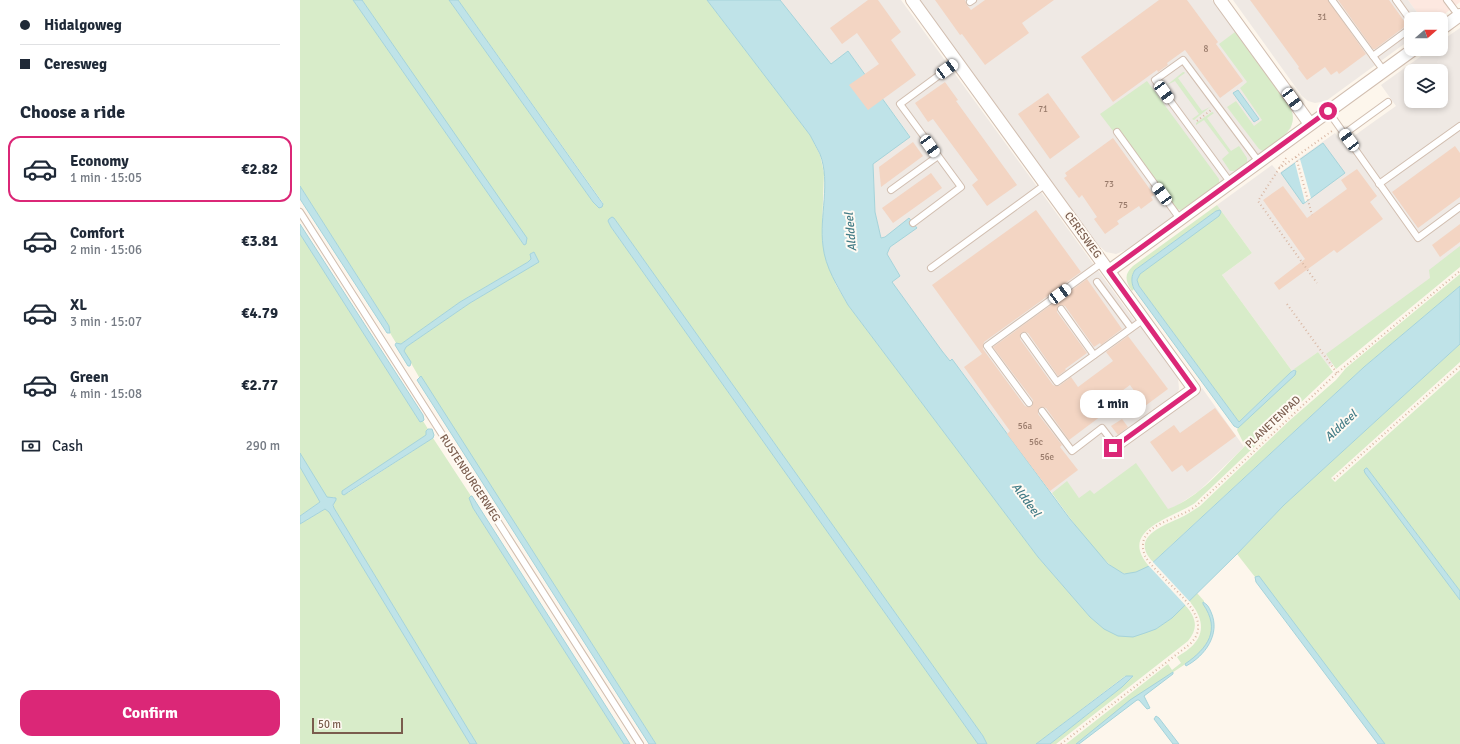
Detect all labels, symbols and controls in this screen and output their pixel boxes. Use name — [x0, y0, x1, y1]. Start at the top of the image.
house number: 31 — [1317, 12, 1327, 23]
north arrow — [1404, 12, 1448, 56]
map controls — [1404, 12, 1448, 108]
text: Hidalgoweg — [44, 16, 122, 34]
house number: 8 — [1204, 44, 1209, 55]
text: Ceresweg — [44, 55, 107, 73]
car — [934, 57, 960, 81]
button: layers — [1404, 64, 1448, 108]
car — [1152, 79, 1176, 105]
car — [1280, 86, 1304, 112]
text: Choose a ride — [20, 101, 125, 123]
route start — [1319, 102, 1337, 120]
house number: 71 — [1038, 104, 1048, 115]
car — [1337, 127, 1361, 153]
car — [918, 133, 942, 159]
icon: car — [22, 151, 58, 187]
text: Economy — [70, 152, 129, 170]
text: €2.82 — [241, 160, 278, 178]
text: 1 min · 15:05 — [70, 170, 142, 186]
house number: 73 — [1104, 179, 1114, 190]
car — [1150, 181, 1174, 207]
house number: 75 — [1118, 200, 1128, 211]
street label: CERESWEG — [1062, 209, 1104, 261]
water label: Alddeel — [842, 210, 860, 252]
icon: car — [22, 223, 58, 259]
text: Comfort — [70, 224, 124, 242]
text: €3.81 — [241, 232, 278, 250]
text: 2 min · 15:06 — [70, 242, 142, 258]
car — [1047, 282, 1073, 306]
icon: car — [22, 295, 58, 331]
text: XL — [70, 296, 87, 314]
text: €4.79 — [241, 304, 278, 322]
text: 3 min · 15:07 — [70, 314, 142, 330]
icon: car — [22, 367, 58, 403]
text: Green — [70, 368, 109, 386]
text: €2.77 — [241, 376, 278, 394]
text: 4 min · 15:08 — [70, 386, 142, 402]
callout: 1 min — [1080, 390, 1146, 418]
street label: PLANETENPAD — [1243, 393, 1303, 451]
text: 1 min — [1097, 396, 1129, 412]
water label: Alddeel — [1322, 406, 1361, 445]
house number: 56a — [1018, 421, 1033, 432]
street label: RUSTENBURGERWEG — [437, 432, 503, 524]
icon: cash — [20, 435, 42, 457]
text: Cash — [52, 437, 83, 455]
house number: 56c — [1029, 437, 1043, 448]
text: 290 m — [246, 438, 280, 454]
route end — [1104, 439, 1122, 457]
house number: 56e — [1040, 452, 1055, 463]
water label: Alddeel — [1008, 480, 1045, 521]
button: Confirm — [20, 690, 280, 736]
scale bar — [312, 716, 403, 735]
text: 50 m — [318, 718, 341, 731]

